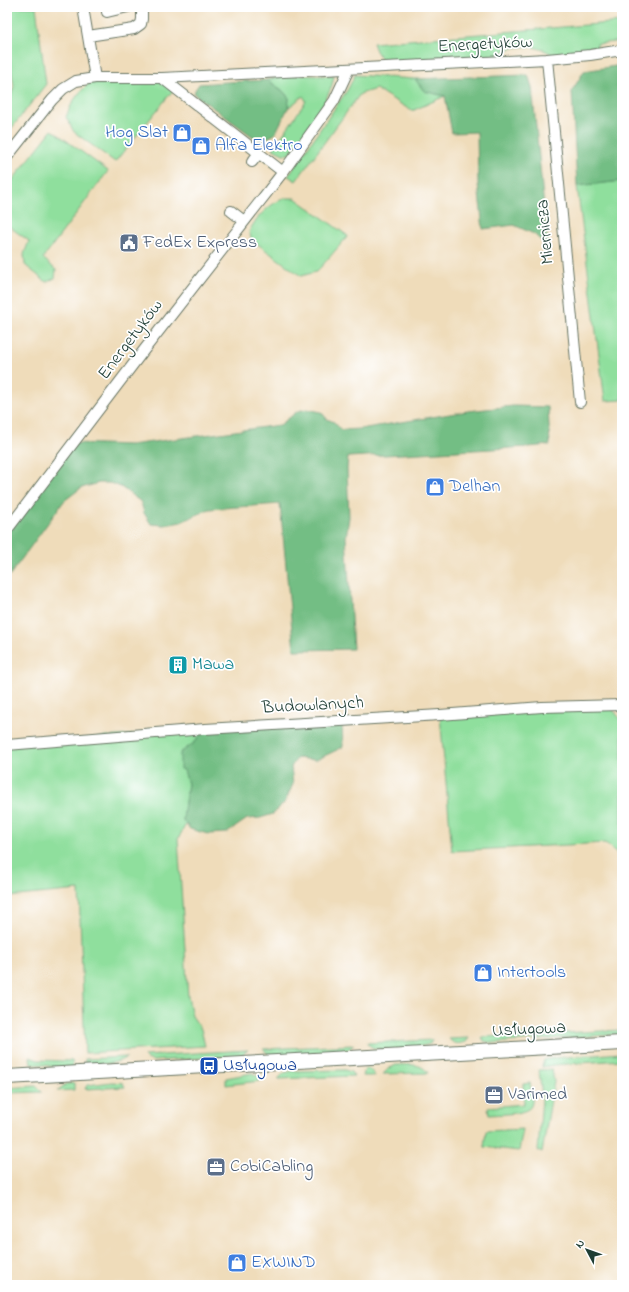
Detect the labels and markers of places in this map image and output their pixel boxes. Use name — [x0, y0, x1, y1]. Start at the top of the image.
place label: Hog Slat — [105, 120, 168, 147]
shop icon: Hog Slat — [171, 122, 193, 144]
place label: Alfa Elektro — [215, 133, 303, 159]
shop icon: Alfa Elektro — [190, 135, 212, 157]
place label: FedEx Express — [142, 230, 257, 256]
public building icon: FedEx Express — [118, 232, 140, 254]
place label: Delhan — [448, 474, 501, 500]
shop icon: Delhan — [424, 476, 446, 498]
place label: Mawa — [192, 652, 234, 678]
building icon: Mawa — [167, 654, 189, 676]
place label: Intertools — [497, 960, 566, 986]
shop icon: Intertools — [472, 962, 494, 984]
place label: Usługowa — [223, 1053, 297, 1080]
bus stop icon: Usługowa — [198, 1055, 220, 1077]
place label: Varimed — [507, 1082, 567, 1108]
office icon: Varimed — [483, 1084, 505, 1106]
place label: CobiCabling — [230, 1154, 313, 1181]
office icon: CobiCabling — [205, 1156, 227, 1178]
place label: EXWIND — [251, 1250, 316, 1276]
shop icon: EXWIND — [226, 1252, 248, 1274]

